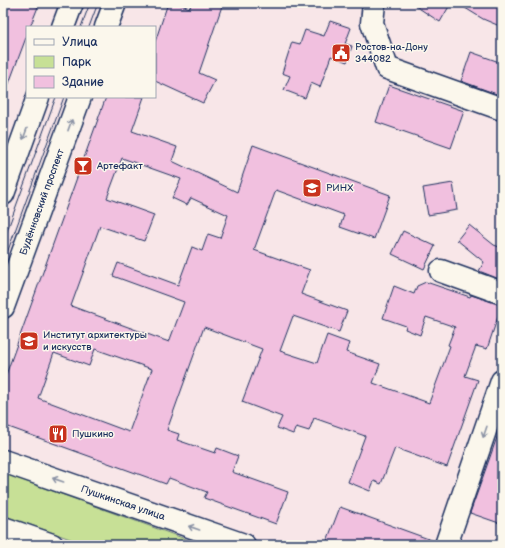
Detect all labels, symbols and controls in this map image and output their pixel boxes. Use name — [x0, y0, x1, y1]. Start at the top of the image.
legend — [26, 26, 156, 98]
text: Улица — [62, 35, 98, 50]
place label: Ростов-на-Дону 344082 — [355, 41, 428, 65]
public building icon: Ростов-на-Дону 344082 — [330, 42, 352, 64]
text: Парк — [62, 55, 92, 70]
text: Здание — [62, 75, 104, 90]
one-way arrow — [66, 120, 74, 132]
one-way arrow — [20, 127, 28, 139]
street label: Будённовский проспект — [17, 147, 67, 257]
bar icon: Артефакт — [72, 155, 94, 177]
place label: Артефакт — [96, 160, 143, 172]
school or university icon: РИНХ — [301, 177, 323, 199]
place label: РИНХ — [326, 182, 353, 194]
place label: Институт архитектуры и искусств — [43, 329, 147, 353]
school or university icon: Институт архитектуры и искусств — [18, 330, 40, 352]
restaurant icon: Пушкино — [47, 423, 69, 445]
one-way arrow — [481, 425, 488, 438]
place label: Пушкино — [72, 428, 114, 440]
one-way arrow — [51, 476, 64, 483]
street label: Пушкинская улица — [79, 483, 167, 523]
one-way arrow — [188, 523, 200, 531]

